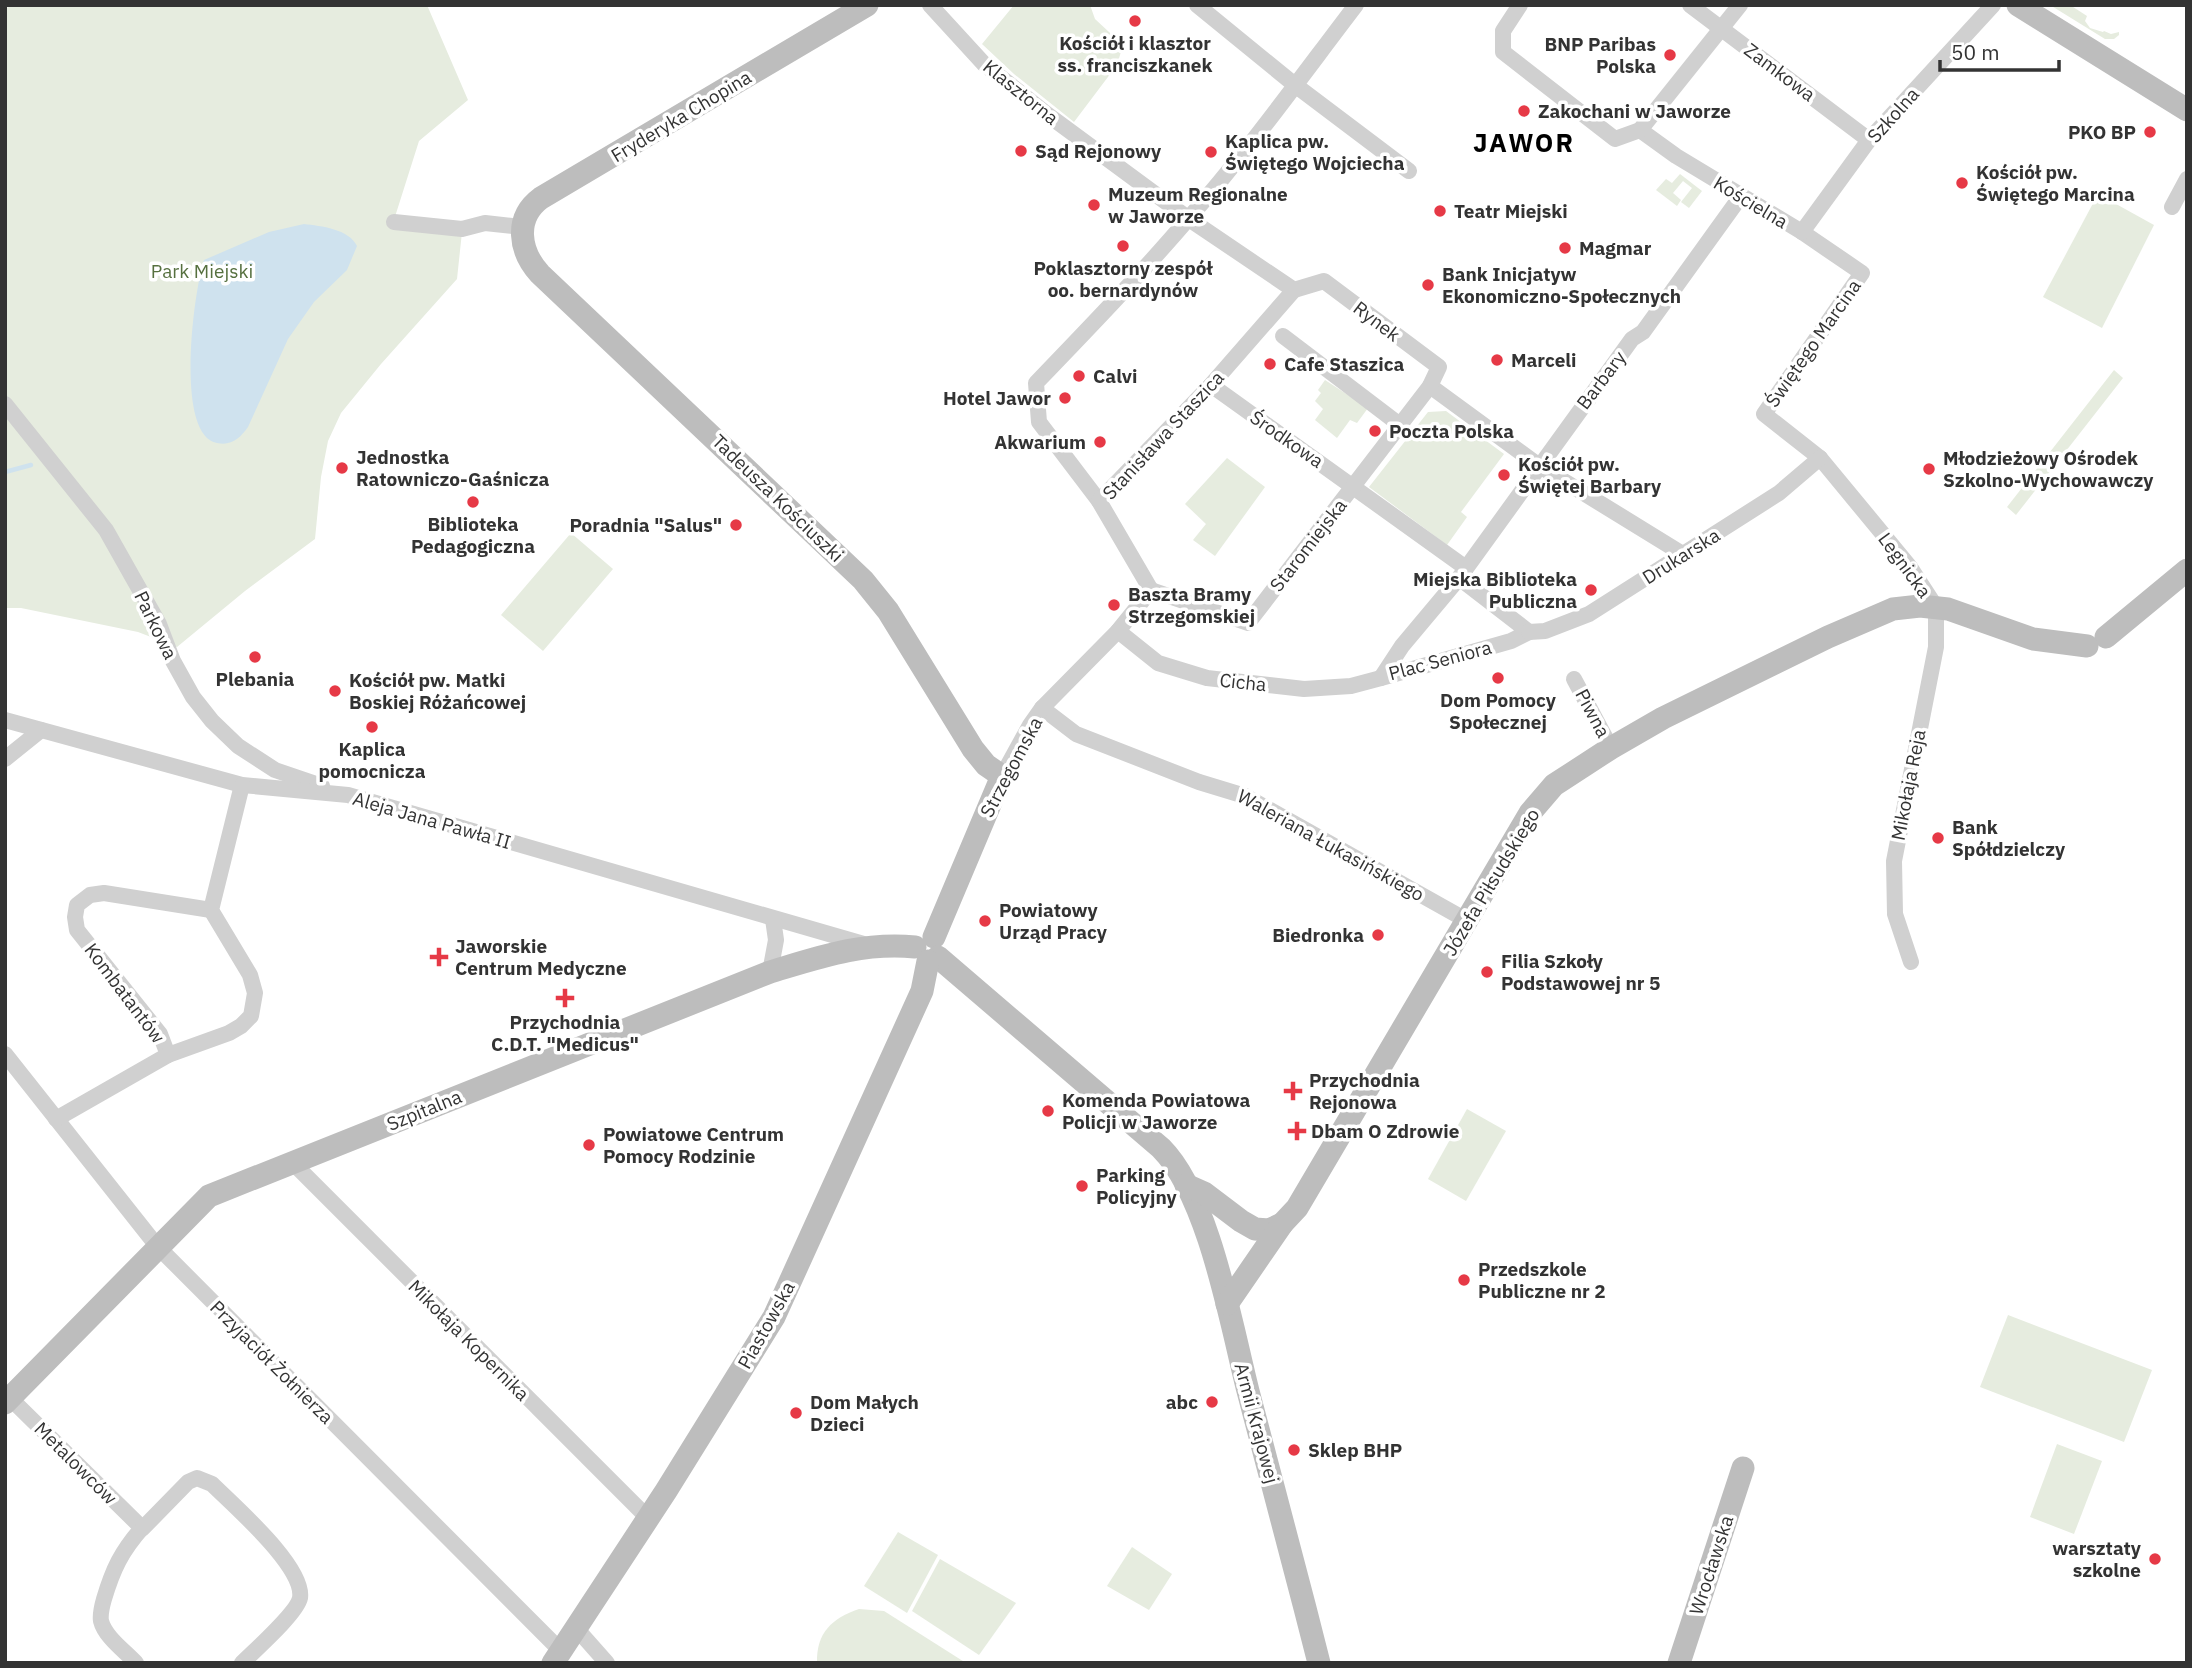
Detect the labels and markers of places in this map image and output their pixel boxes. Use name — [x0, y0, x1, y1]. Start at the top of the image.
marker: Kościół i klasztor ss. franciszkanek — [1127, 13, 1143, 29]
place label: Kościół i klasztor ss. franciszkanek — [1058, 31, 1212, 77]
place label: BNP Paribas Polska — [1545, 32, 1656, 78]
marker: BNP Paribas Polska — [1662, 47, 1678, 63]
place label: Zakochani w Jaworze — [1538, 99, 1731, 123]
marker: Zakochani w Jaworze — [1516, 103, 1532, 119]
place label: PKO BP — [2068, 120, 2136, 144]
marker: PKO BP — [2142, 124, 2158, 140]
place label: Kaplica pw. Świętego Wojciecha — [1225, 129, 1405, 175]
place label: Sąd Rejonowy — [1035, 139, 1162, 163]
marker: Sąd Rejonowy — [1013, 143, 1029, 159]
marker: Kaplica pw. Świętego Wojciecha — [1203, 144, 1219, 160]
place label: Kościół pw. Świętego Marcina — [1976, 160, 2135, 206]
marker: Kościół pw. Świętego Marcina — [1954, 175, 1970, 191]
place label: Muzeum Regionalne w Jaworze — [1108, 182, 1288, 228]
marker: Muzeum Regionalne w Jaworze — [1086, 197, 1102, 213]
place label: Teatr Miejski — [1454, 199, 1568, 223]
marker: Teatr Miejski — [1432, 203, 1448, 219]
place label: Magmar — [1579, 236, 1652, 260]
marker: Poklasztorny zespół oo. bernardynów — [1115, 238, 1131, 254]
marker: Magmar — [1557, 240, 1573, 256]
place label: Poklasztorny zespół oo. bernardynów — [1033, 256, 1214, 302]
place label: Bank Inicjatyw Ekonomiczno-Społecznych — [1442, 262, 1681, 308]
marker: Bank Inicjatyw Ekonomiczno-Społecznych — [1420, 277, 1436, 293]
place label: Marceli — [1511, 348, 1577, 372]
place label: Cafe Staszica — [1284, 352, 1404, 376]
marker: Marceli — [1489, 352, 1505, 368]
marker: Cafe Staszica — [1262, 356, 1278, 372]
place label: Calvi — [1093, 364, 1137, 388]
marker: Calvi — [1071, 368, 1087, 384]
place label: Hotel Jawor — [943, 386, 1051, 410]
marker: Hotel Jawor — [1057, 390, 1073, 406]
place label: Poczta Polska — [1389, 419, 1514, 443]
marker: Poczta Polska — [1367, 423, 1383, 439]
place label: Akwarium — [994, 430, 1086, 454]
marker: Akwarium — [1092, 434, 1108, 450]
place label: Jednostka Ratowniczo-Gaśnicza — [356, 445, 550, 491]
place label: Młodzieżowy Ośrodek Szkolno-Wychowawczy — [1943, 446, 2154, 492]
place label: Kościół pw. Świętej Barbary — [1518, 452, 1662, 498]
marker: Jednostka Ratowniczo-Gaśnicza — [334, 460, 350, 476]
marker: Młodzieżowy Ośrodek Szkolno-Wychowawczy — [1921, 461, 1937, 477]
marker: Kościół pw. Świętej Barbary — [1496, 467, 1512, 483]
marker: Biblioteka Pedagogiczna — [465, 494, 481, 510]
place label: Biblioteka Pedagogiczna — [411, 512, 535, 558]
place label: Poradnia "Salus" — [570, 513, 722, 537]
marker: Poradnia "Salus" — [728, 517, 744, 533]
place label: Miejska Biblioteka Publiczna — [1413, 567, 1577, 613]
place label: Baszta Bramy Strzegomskiej — [1128, 582, 1255, 628]
marker: Miejska Biblioteka Publiczna — [1583, 582, 1599, 598]
marker: Baszta Bramy Strzegomskiej — [1106, 597, 1122, 613]
marker: Plebania — [247, 649, 263, 665]
place label: Plebania — [216, 667, 295, 691]
place label: Kościół pw. Matki Boskiej Różańcowej — [349, 668, 526, 714]
marker: Dom Pomocy Społecznej — [1490, 670, 1506, 686]
marker: Kościół pw. Matki Boskiej Różańcowej — [327, 683, 343, 699]
place label: Dom Pomocy Społecznej — [1440, 688, 1557, 734]
marker: Kaplica pomocnicza — [364, 719, 380, 735]
place label: Kaplica pomocnicza — [318, 737, 426, 783]
place label: Bank Spółdzielczy — [1952, 815, 2066, 861]
marker: Bank Spółdzielczy — [1930, 830, 1946, 846]
place label: Powiatowy Urząd Pracy — [999, 898, 1108, 944]
marker: Powiatowy Urząd Pracy — [977, 913, 993, 929]
place label: Biedronka — [1272, 923, 1364, 947]
marker: Biedronka — [1370, 927, 1386, 943]
place label: Jaworskie Centrum Medyczne — [455, 934, 627, 980]
marker: Jaworskie Centrum Medyczne — [429, 947, 449, 967]
place label: Filia Szkoły Podstawowej nr 5 — [1501, 949, 1660, 995]
marker: Filia Szkoły Podstawowej nr 5 — [1479, 964, 1495, 980]
marker: Przychodnia C.D.T. "Medicus" — [555, 988, 575, 1008]
place label: Przychodnia C.D.T. "Medicus" — [491, 1010, 639, 1056]
place label: Przychodnia Rejonowa — [1309, 1068, 1420, 1114]
marker: Przychodnia Rejonowa — [1283, 1081, 1303, 1101]
place label: Komenda Powiatowa Policji w Jaworze — [1062, 1088, 1250, 1134]
marker: Komenda Powiatowa Policji w Jaworze — [1040, 1103, 1056, 1119]
place label: Dbam O Zdrowie — [1311, 1119, 1459, 1143]
place label: Powiatowe Centrum Pomocy Rodzinie — [603, 1122, 784, 1168]
marker: Dbam O Zdrowie — [1289, 1123, 1305, 1139]
marker: Powiatowe Centrum Pomocy Rodzinie — [581, 1137, 597, 1153]
place label: Parking Policyjny — [1096, 1163, 1178, 1209]
marker: Parking Policyjny — [1074, 1178, 1090, 1194]
place label: Przedszkole Publiczne nr 2 — [1478, 1257, 1606, 1303]
marker: Przedszkole Publiczne nr 2 — [1456, 1272, 1472, 1288]
place label: Dom Małych Dzieci — [810, 1390, 919, 1436]
place label: abc — [1166, 1390, 1198, 1414]
marker: abc — [1204, 1394, 1220, 1410]
marker: Dom Małych Dzieci — [788, 1405, 804, 1421]
place label: Sklep BHP — [1308, 1438, 1402, 1462]
marker: Sklep BHP — [1286, 1442, 1302, 1458]
place label: warsztaty szkolne — [2052, 1536, 2142, 1582]
marker: warsztaty szkolne — [2147, 1551, 2163, 1567]

